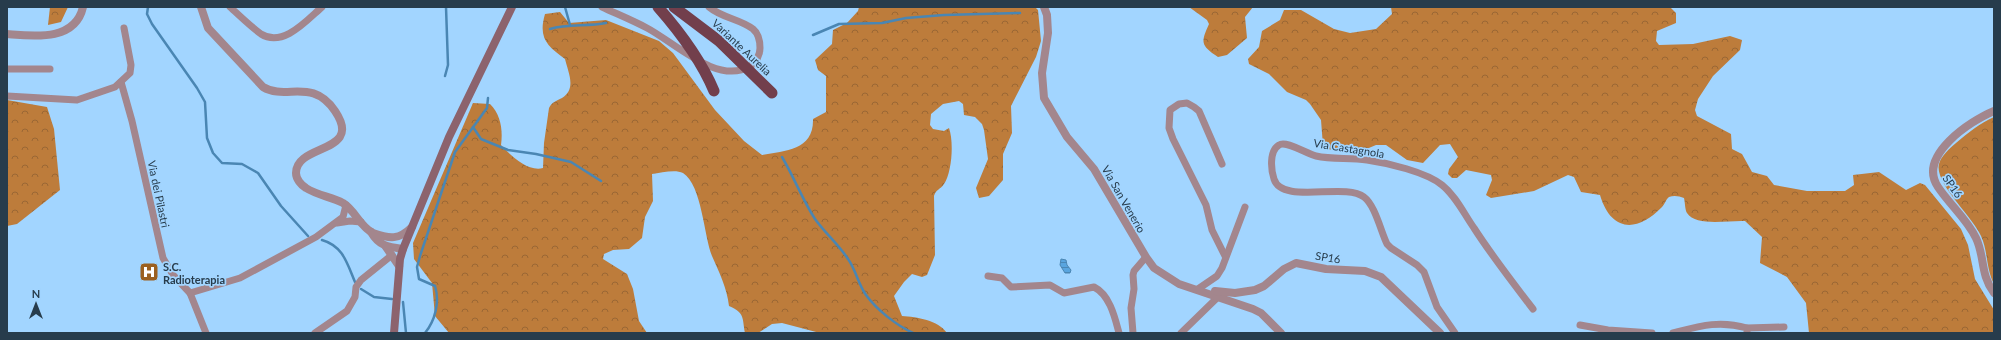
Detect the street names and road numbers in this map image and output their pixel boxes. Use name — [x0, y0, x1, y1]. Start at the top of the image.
street label: Variante Aurelia — [710, 16, 774, 78]
street label: Via Castagnola — [1313, 136, 1385, 160]
street label: Via dei Pilastri — [146, 159, 173, 229]
street label: Via San Venerio — [1099, 163, 1149, 235]
street label: SP16 — [1940, 172, 1966, 200]
street label: SP16 — [1314, 249, 1342, 265]

